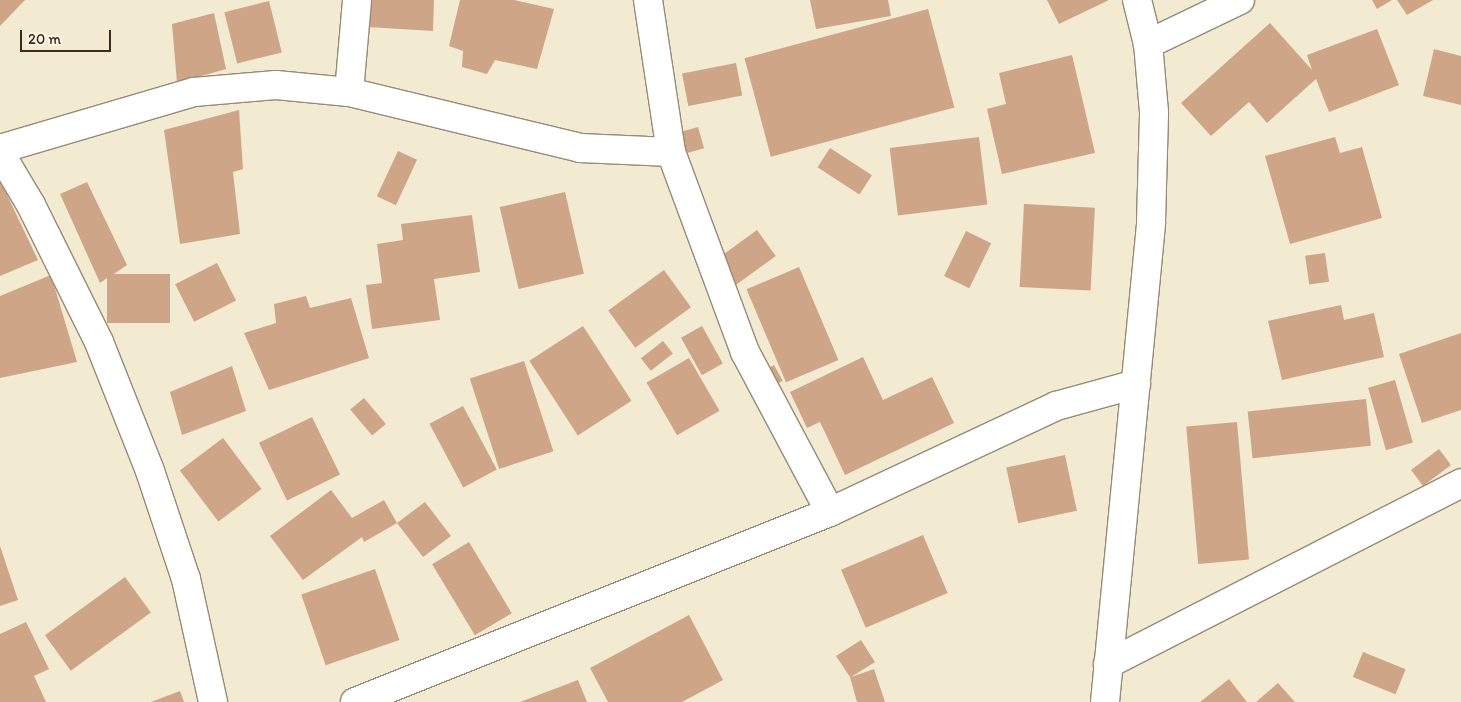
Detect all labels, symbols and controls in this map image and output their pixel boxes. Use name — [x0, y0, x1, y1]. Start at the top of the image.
scale bar — [22, 20, 114, 52]
text: 20 m — [28, 30, 61, 48]

